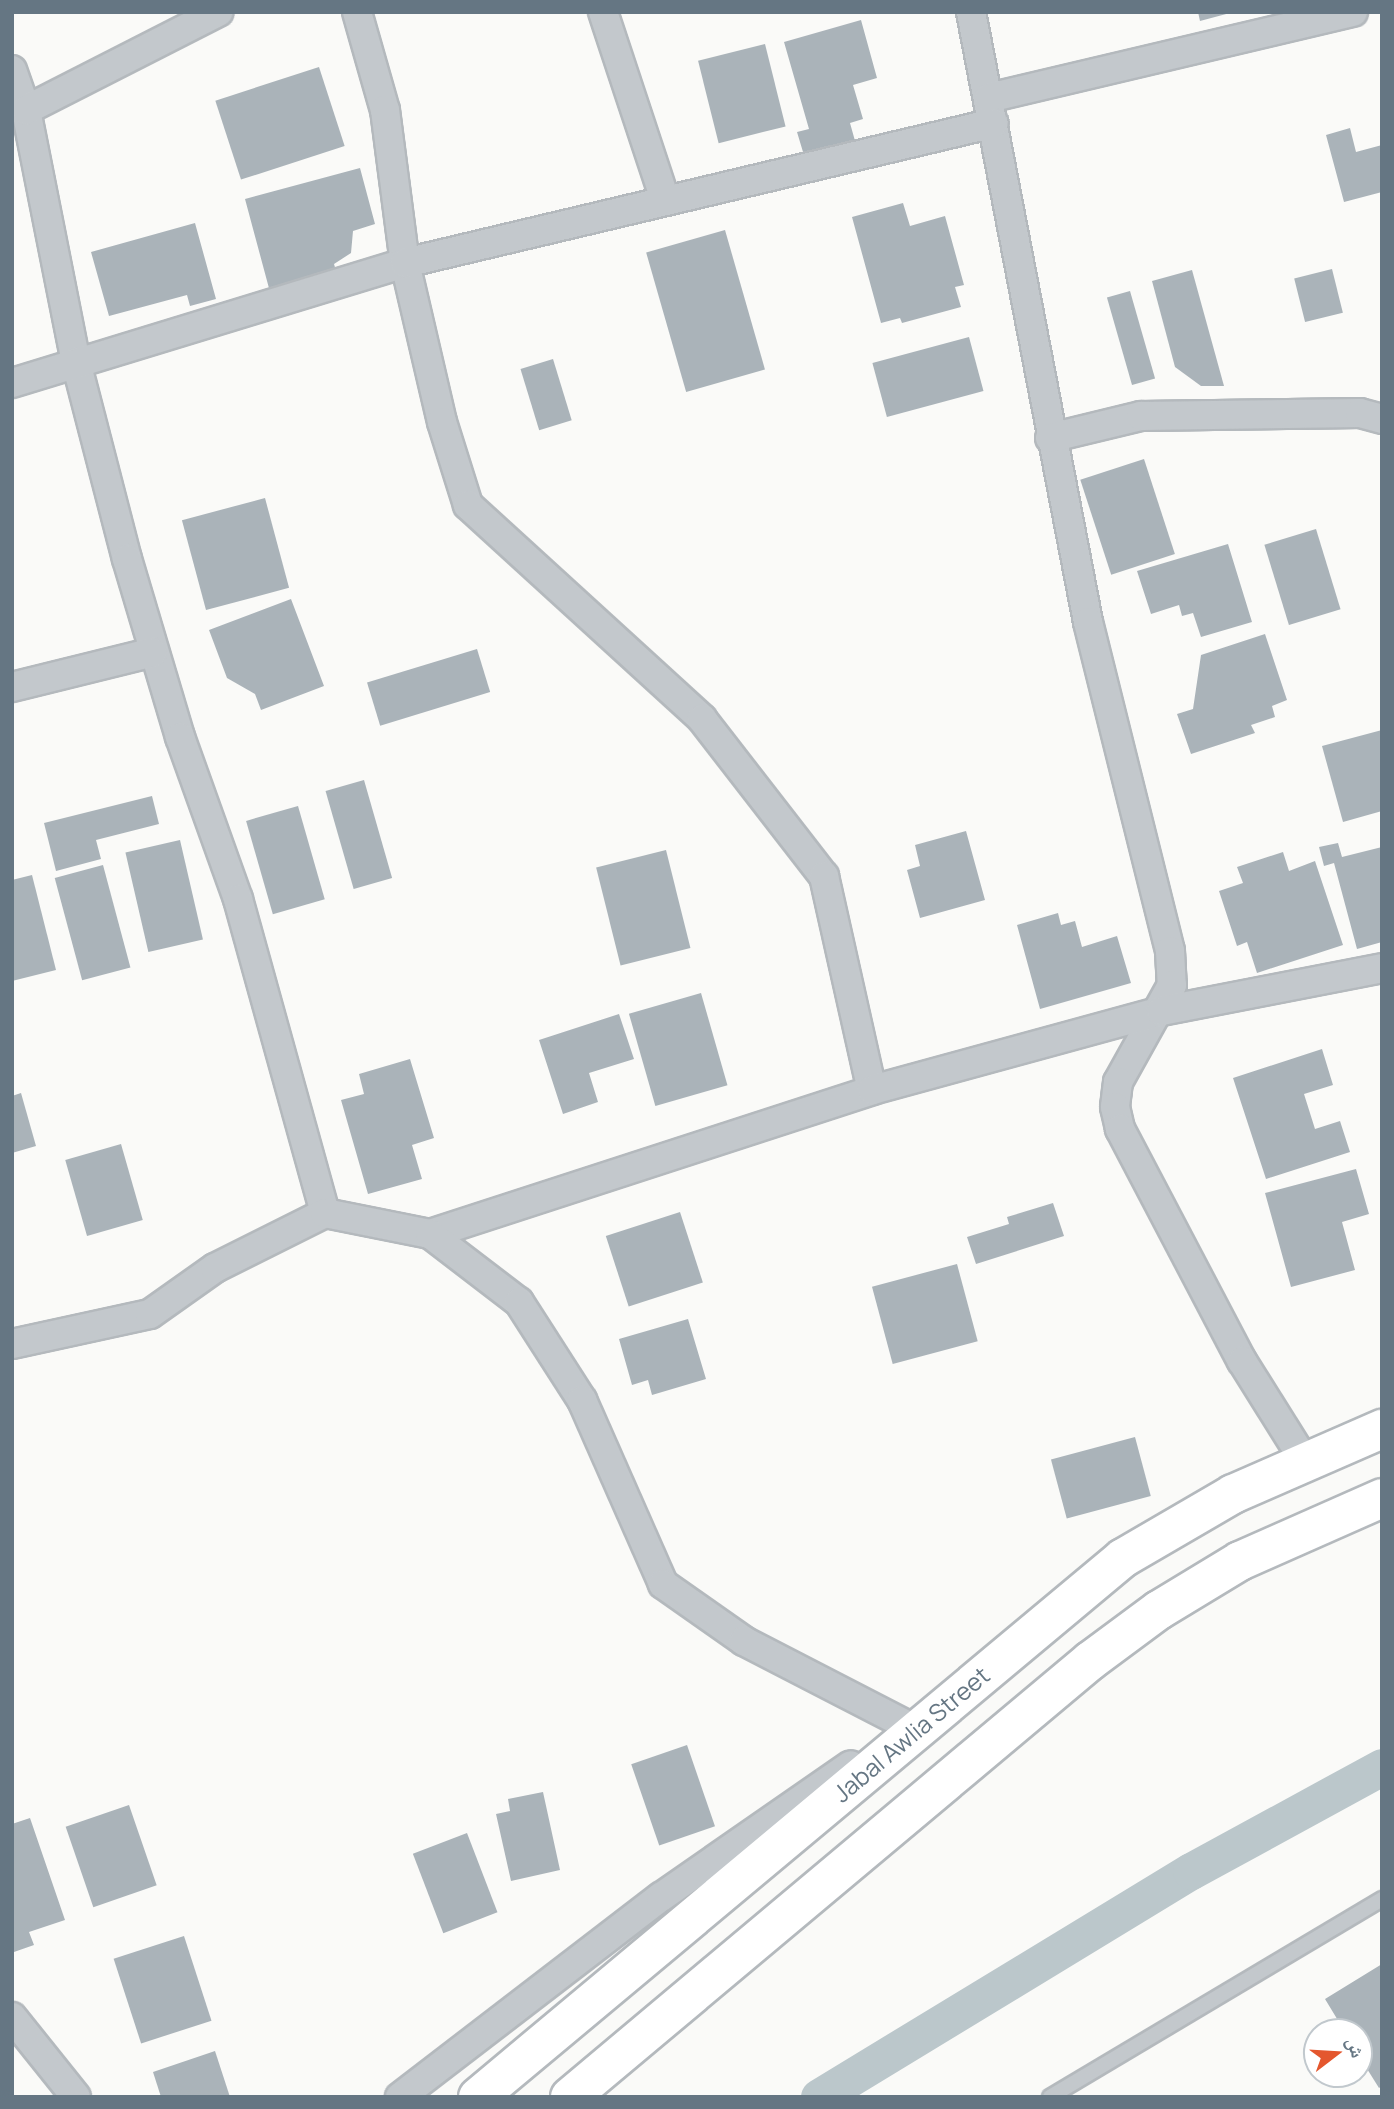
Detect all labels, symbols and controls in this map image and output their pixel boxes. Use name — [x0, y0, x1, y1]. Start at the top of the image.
street label: Jabal Awlia Street — [827, 1660, 995, 1808]
north arrow — [1303, 2018, 1373, 2088]
text: ش — [1341, 2034, 1372, 2061]

